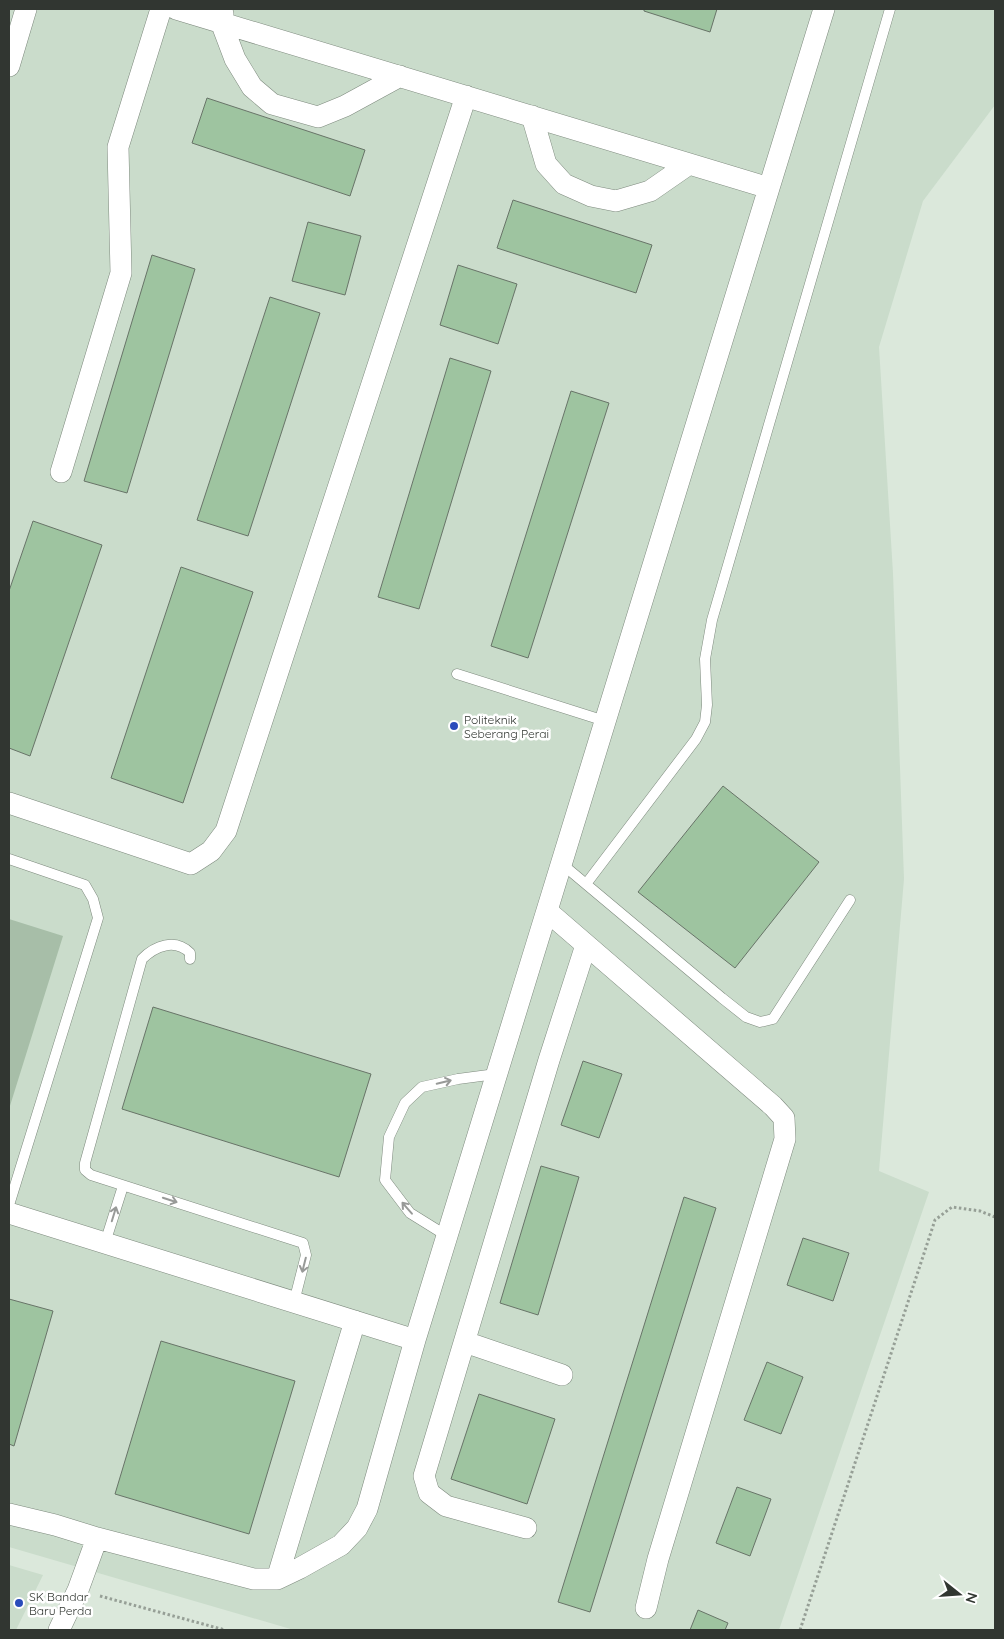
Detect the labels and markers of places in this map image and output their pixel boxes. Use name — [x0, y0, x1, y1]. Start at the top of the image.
place label: Politeknik Seberang Perai — [464, 712, 549, 741]
marker: Politeknik Seberang Perai — [448, 720, 460, 732]
place label: SK Bandar Baru Perda — [29, 1589, 92, 1618]
marker: SK Bandar Baru Perda — [13, 1597, 25, 1609]

